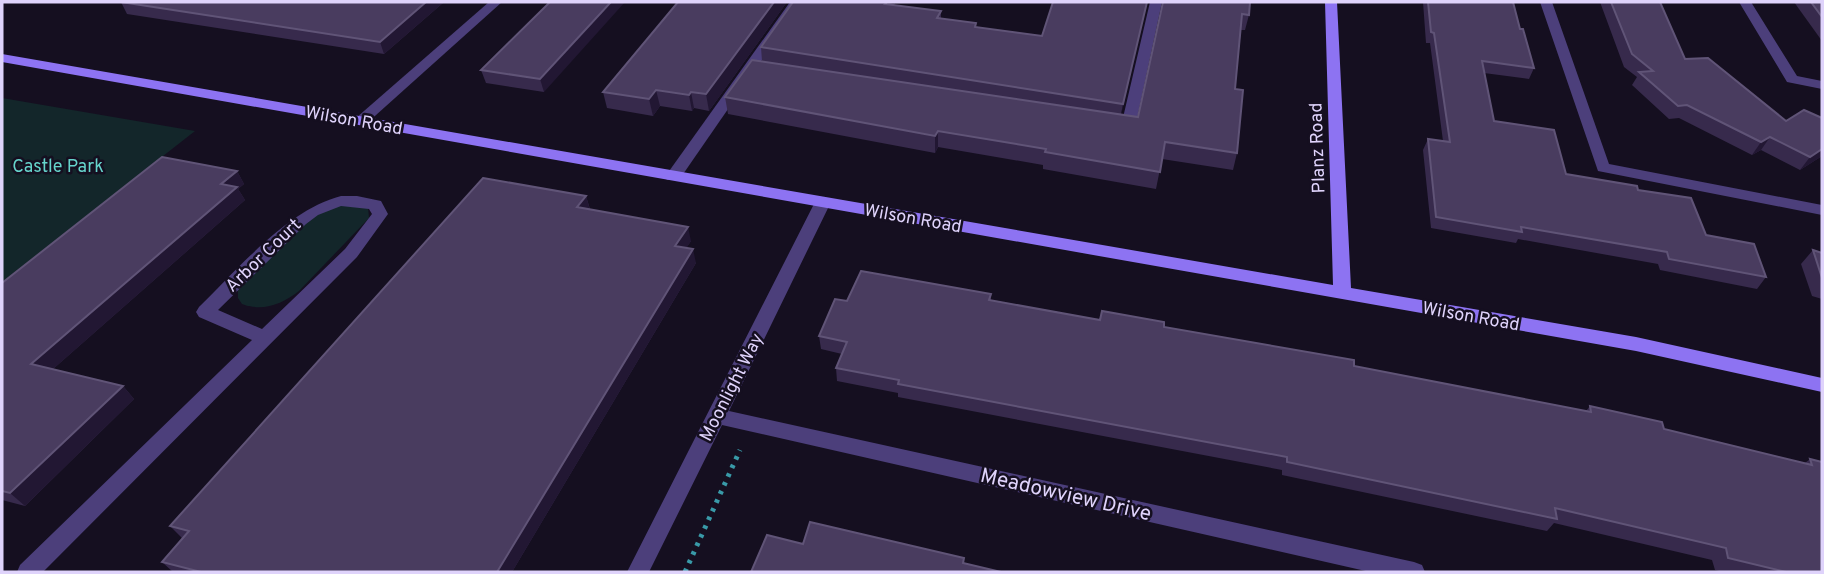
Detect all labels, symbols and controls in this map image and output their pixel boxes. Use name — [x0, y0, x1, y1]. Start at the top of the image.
street label: Wilson Road — [303, 102, 404, 141]
street label: Planz Road — [1305, 102, 1332, 194]
park label: Castle Park — [12, 156, 104, 179]
street label: Wilson Road — [862, 200, 963, 239]
street label: Arbor Court — [221, 214, 307, 298]
street label: Wilson Road — [1420, 298, 1521, 337]
street label: Moonlight Way — [695, 330, 769, 446]
street label: Meadowview Drive — [978, 463, 1154, 528]

